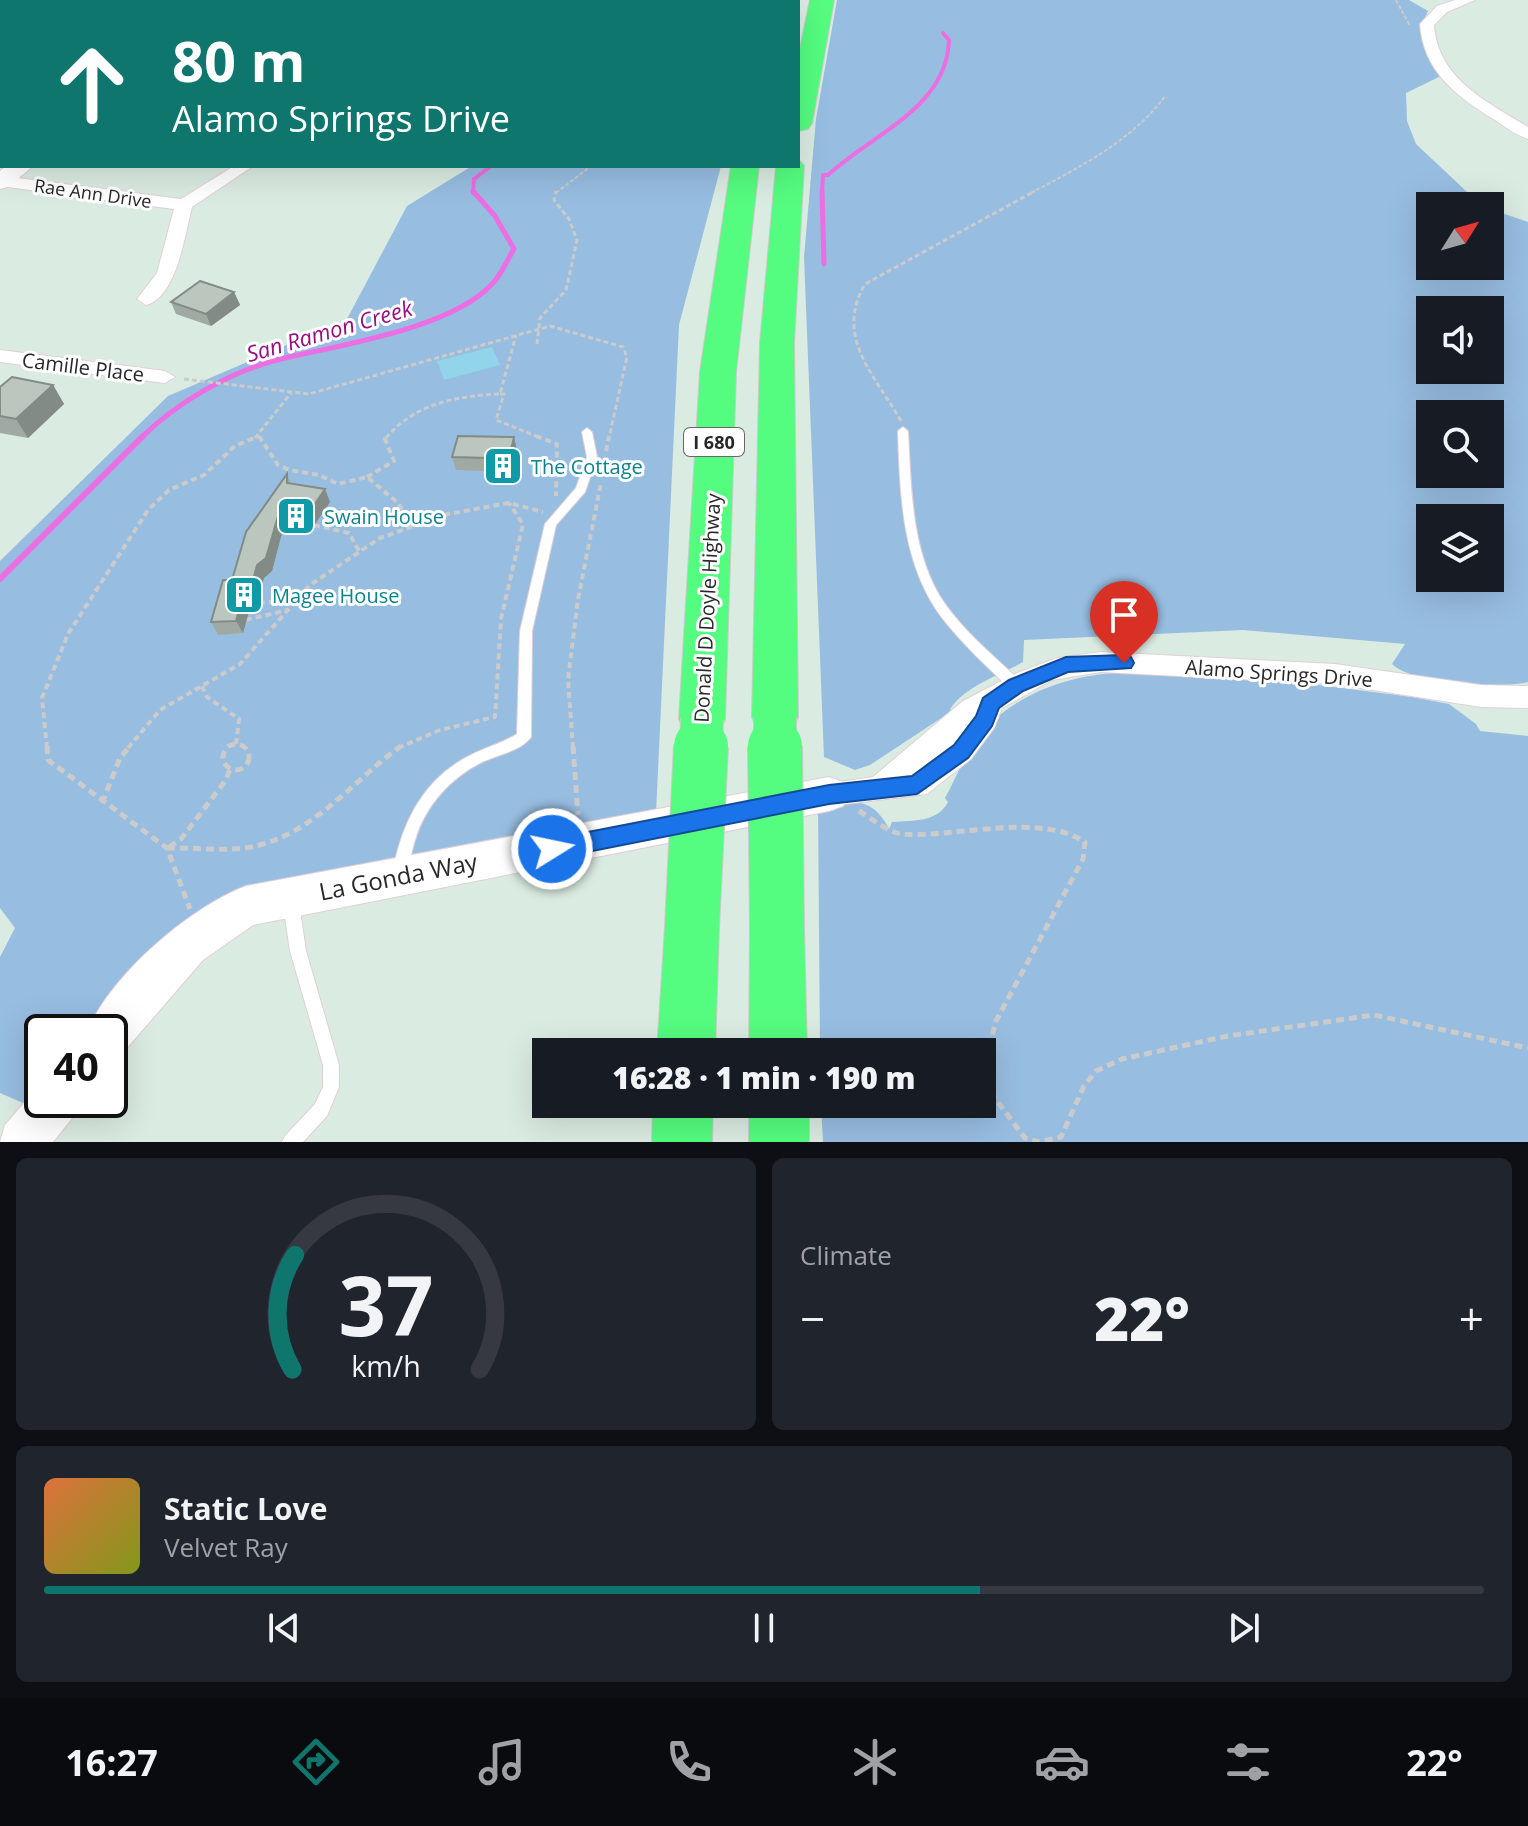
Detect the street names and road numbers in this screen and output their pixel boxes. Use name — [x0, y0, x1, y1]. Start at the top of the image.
street label: Rae Ann Drive — [33, 173, 153, 213]
street label: Camille Place — [20, 346, 146, 388]
road number: I 680 — [684, 428, 744, 456]
street label: Donald D Doyle Highway — [688, 492, 727, 723]
street label: Alamo Springs Drive — [1184, 653, 1374, 693]
street label: La Gonda Way — [316, 844, 481, 908]

